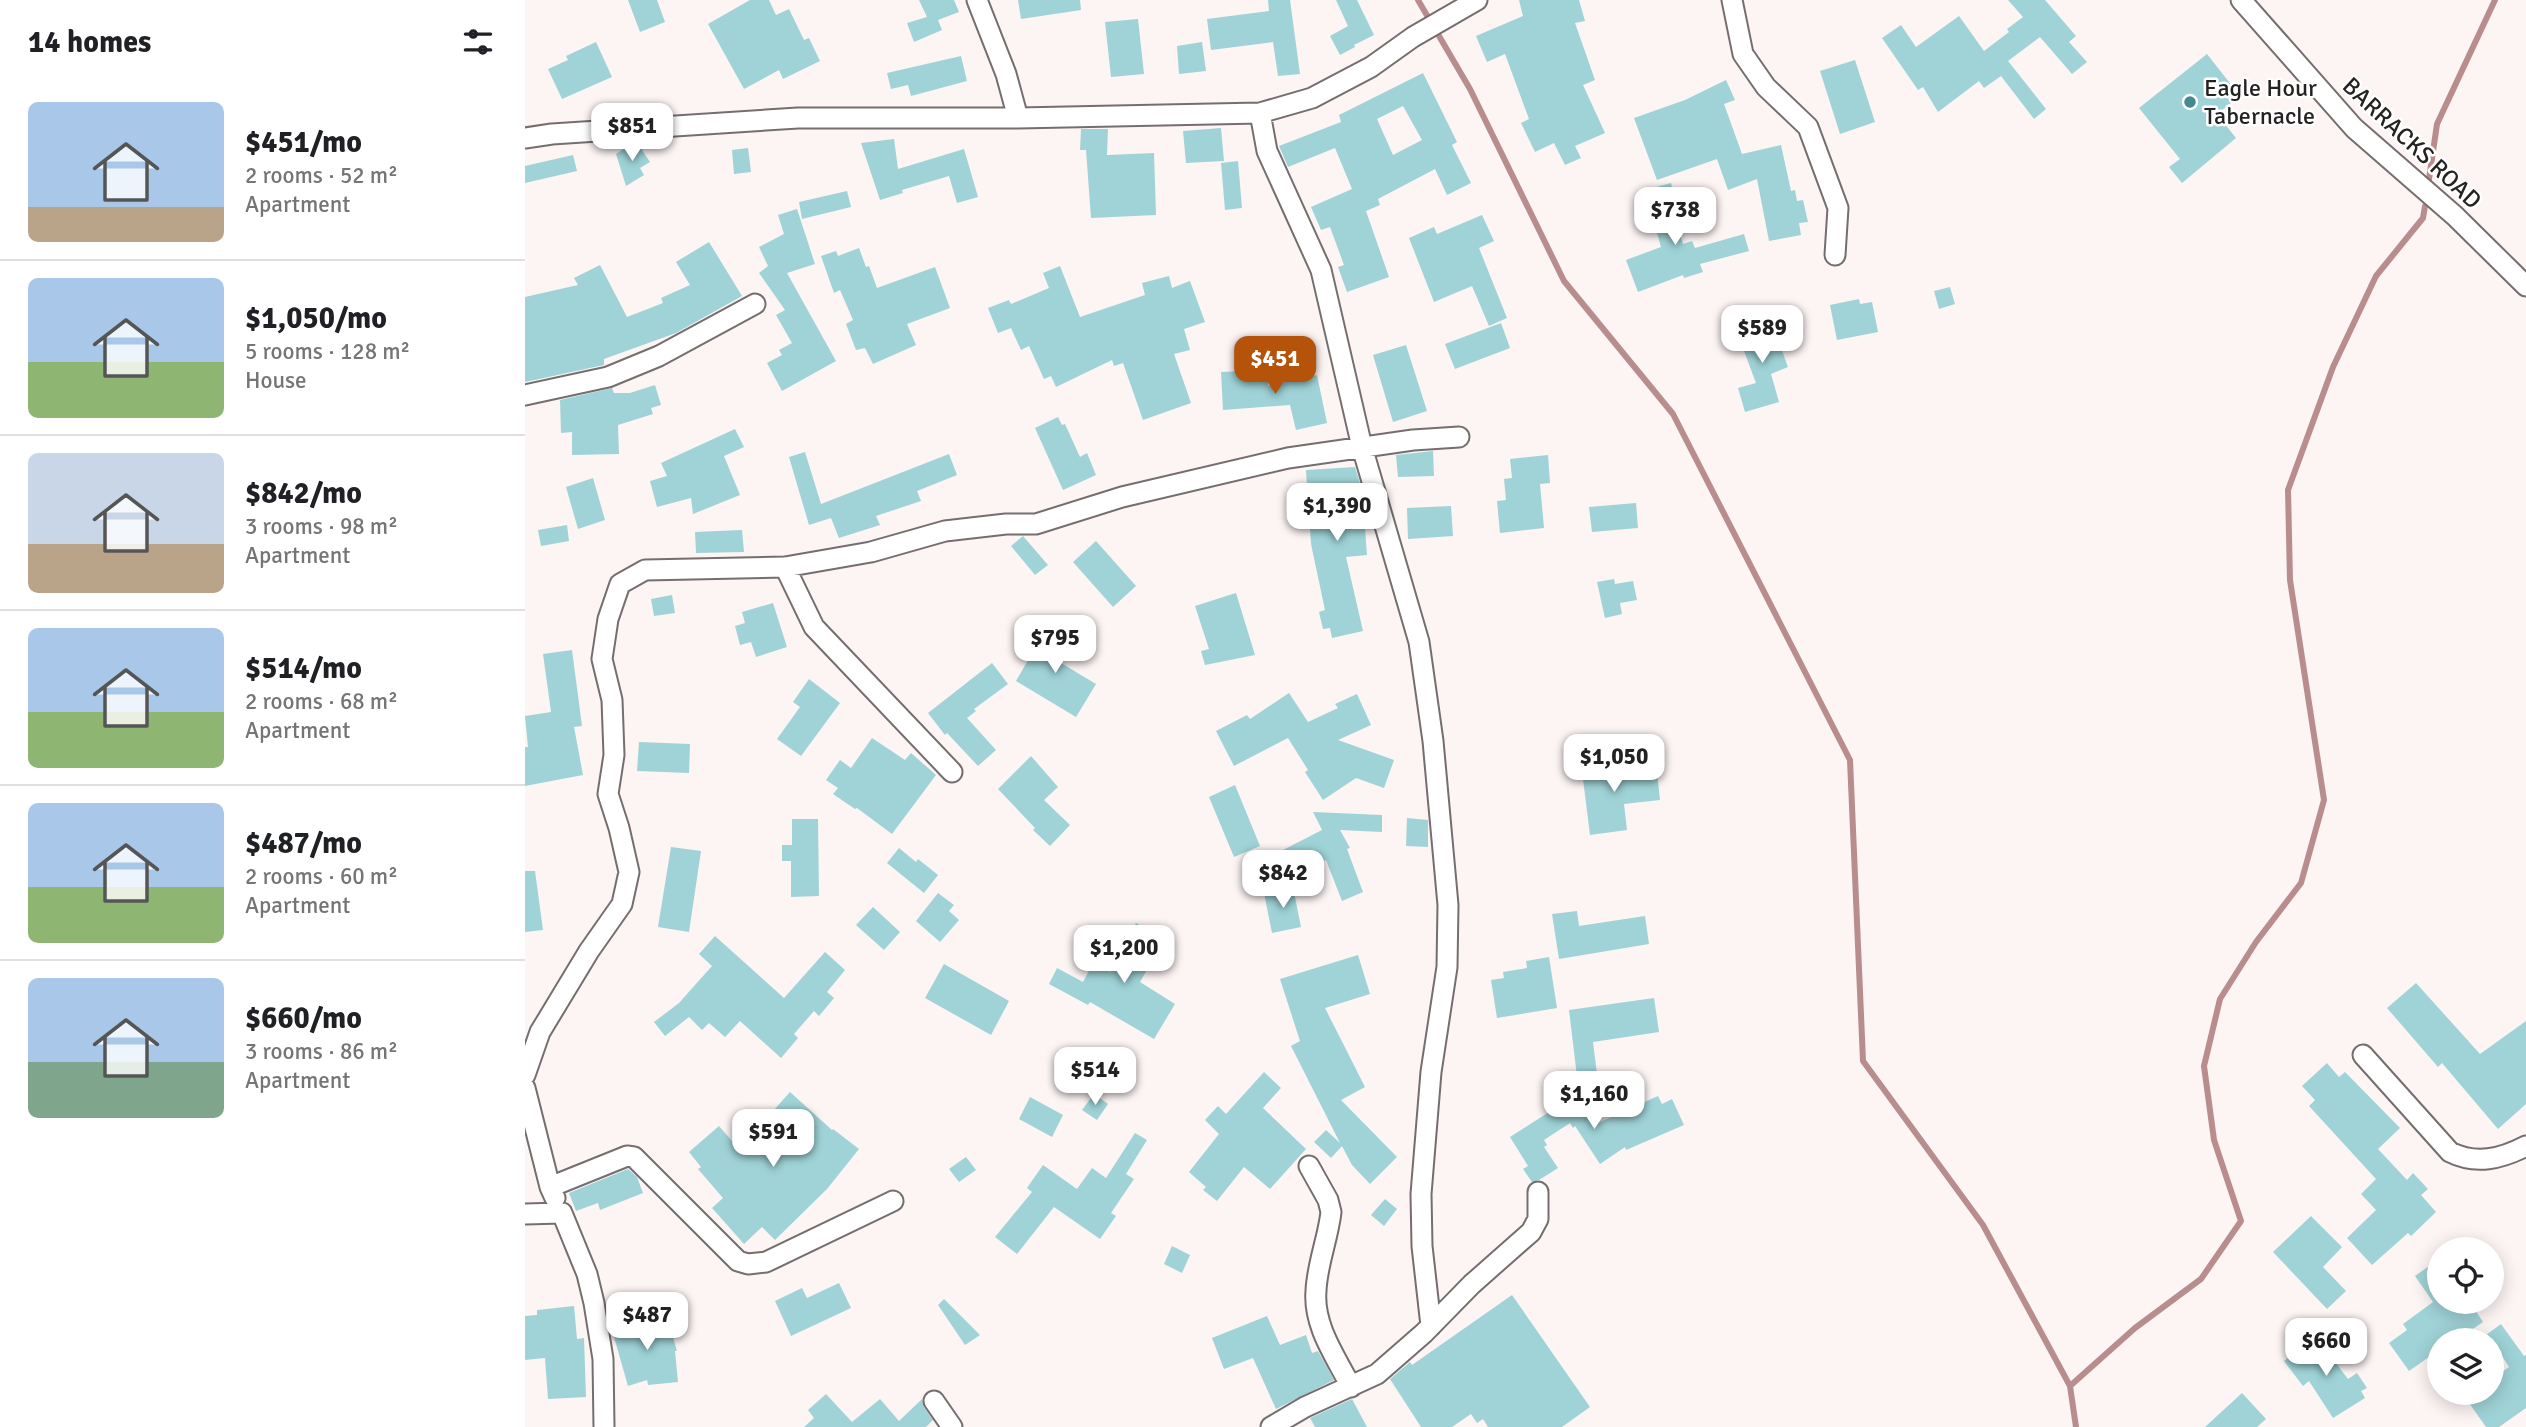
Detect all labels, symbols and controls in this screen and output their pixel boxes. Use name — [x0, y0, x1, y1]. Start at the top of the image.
icon: filters — [459, 23, 497, 61]
text: 14 homes — [28, 24, 151, 61]
street label: BARRACKS ROAD — [2336, 71, 2488, 215]
place label: Eagle Hour Tabernacle — [2204, 73, 2317, 131]
marker: Eagle Hour Tabernacle — [2182, 94, 2198, 110]
pin: $851 — [591, 104, 673, 163]
text: $851 — [607, 111, 657, 140]
text: $451/mo — [245, 124, 362, 161]
icon: home — [84, 130, 168, 214]
text: 2 rooms · 52 m² — [245, 161, 398, 190]
pin: $738 — [1634, 188, 1716, 247]
text: Apartment — [245, 190, 350, 219]
text: $738 — [1650, 195, 1700, 224]
text: $1,050/mo — [245, 300, 387, 337]
icon: home — [84, 306, 168, 390]
pin: $589 — [1721, 306, 1803, 365]
text: $589 — [1737, 313, 1787, 342]
pin: $451 — [1234, 336, 1316, 396]
text: 5 rooms · 128 m² — [245, 337, 410, 366]
text: $451 — [1250, 344, 1300, 373]
text: House — [245, 366, 307, 395]
text: $842/mo — [245, 475, 362, 512]
icon: home — [84, 481, 168, 565]
pin: $1,390 — [1280, 484, 1394, 543]
text: $1,390 — [1303, 491, 1371, 520]
text: 3 rooms · 98 m² — [245, 512, 398, 541]
text: Apartment — [245, 541, 350, 570]
pin: $795 — [1014, 616, 1096, 675]
text: $795 — [1030, 623, 1080, 652]
text: $514/mo — [245, 650, 362, 687]
icon: home — [84, 656, 168, 740]
text: 2 rooms · 68 m² — [245, 687, 398, 716]
text: Apartment — [245, 716, 350, 745]
pin: $1,050 — [1557, 734, 1671, 794]
text: $1,050 — [1580, 742, 1648, 771]
text: $487/mo — [245, 825, 362, 862]
icon: home — [84, 831, 168, 915]
pin: $842 — [1242, 850, 1324, 910]
text: $842 — [1258, 858, 1308, 887]
text: 2 rooms · 60 m² — [245, 862, 398, 891]
text: Apartment — [245, 891, 350, 920]
pin: $1,200 — [1067, 926, 1181, 985]
text: $1,200 — [1090, 933, 1158, 962]
text: $660/mo — [245, 1000, 362, 1037]
icon: home — [84, 1006, 168, 1090]
text: 3 rooms · 86 m² — [245, 1037, 398, 1066]
pin: $514 — [1054, 1048, 1136, 1107]
text: $514 — [1070, 1055, 1120, 1084]
text: Apartment — [245, 1066, 350, 1095]
pin: $1,160 — [1537, 1072, 1651, 1131]
text: $1,160 — [1560, 1079, 1628, 1108]
pin: $591 — [732, 1110, 814, 1169]
text: $591 — [748, 1117, 798, 1146]
map controls — [2427, 1237, 2504, 1405]
button: locate — [2427, 1237, 2504, 1314]
pin: $487 — [606, 1292, 688, 1352]
text: $487 — [622, 1300, 672, 1329]
pin: $660 — [2285, 1318, 2367, 1378]
text: $660 — [2301, 1326, 2351, 1355]
button: layers — [2427, 1328, 2504, 1405]

